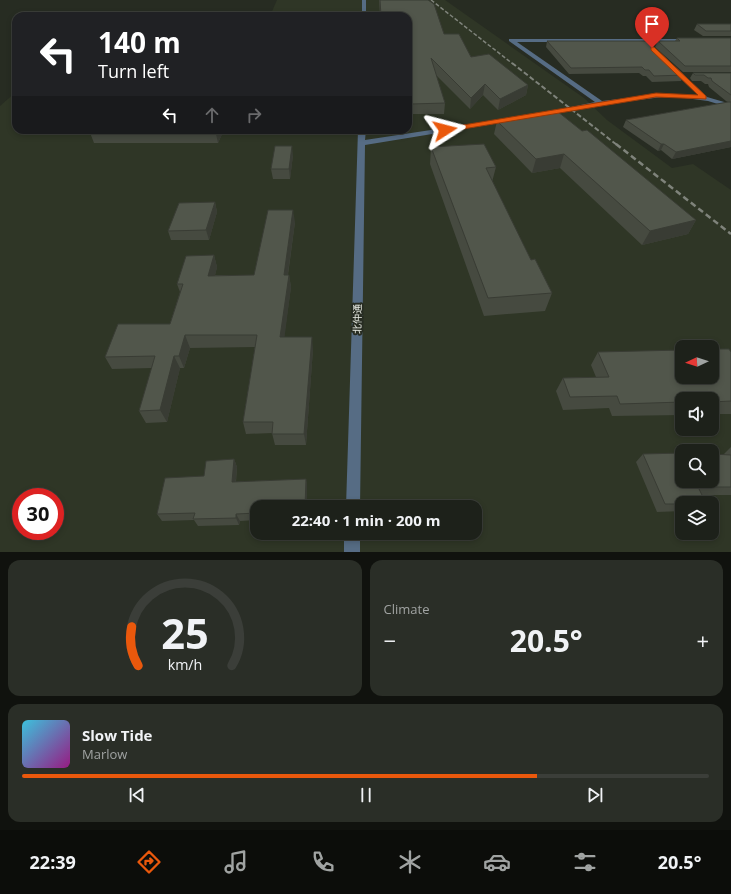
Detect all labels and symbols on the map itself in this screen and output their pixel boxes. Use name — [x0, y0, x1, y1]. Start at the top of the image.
pin — [635, 7.0, 669, 48]
position arrow — [424, 109, 466, 151]
street label: 北仲通 — [350, 304, 364, 334]
north arrow — [675, 340, 719, 384]
speed limit sign: 30 — [12, 488, 64, 540]

